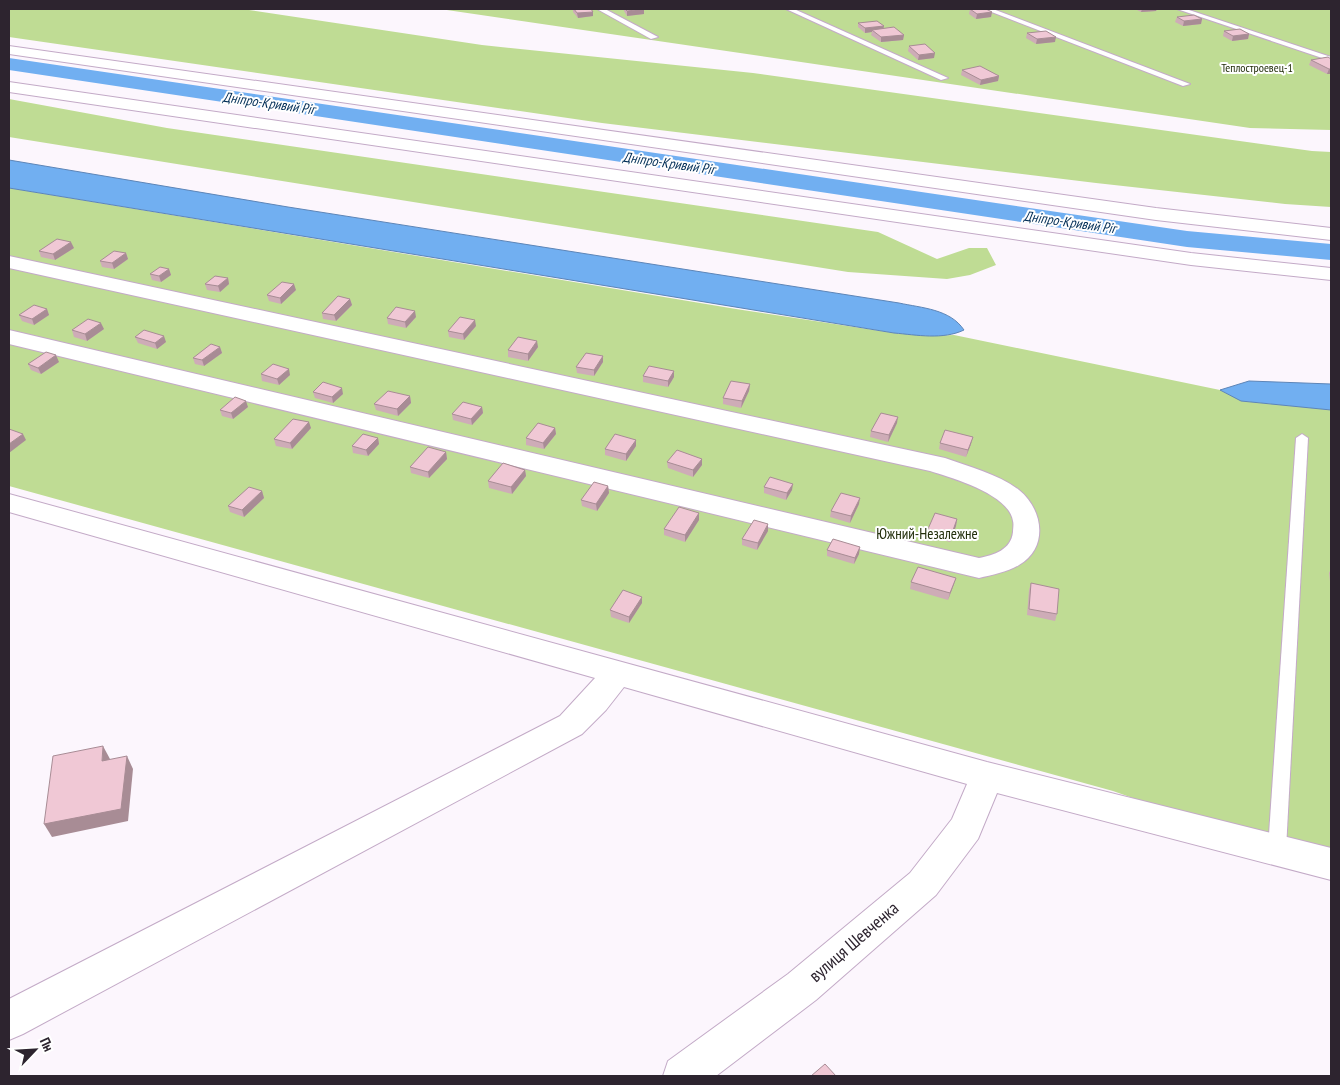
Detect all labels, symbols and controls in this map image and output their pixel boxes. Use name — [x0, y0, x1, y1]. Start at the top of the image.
park label: Теплостроевец-1 — [1221, 60, 1293, 75]
water label: Дніпро-Кривий Ріг — [221, 88, 318, 119]
water label: Дніпро-Кривий Ріг — [621, 148, 718, 179]
water label: Дніпро-Кривий Ріг — [1022, 207, 1119, 238]
park label: Южний-Незалежне — [876, 524, 978, 543]
street label: вулиця Шевченка — [804, 896, 903, 987]
north arrow — [10, 1025, 60, 1075]
text: Пн — [36, 1035, 58, 1054]

